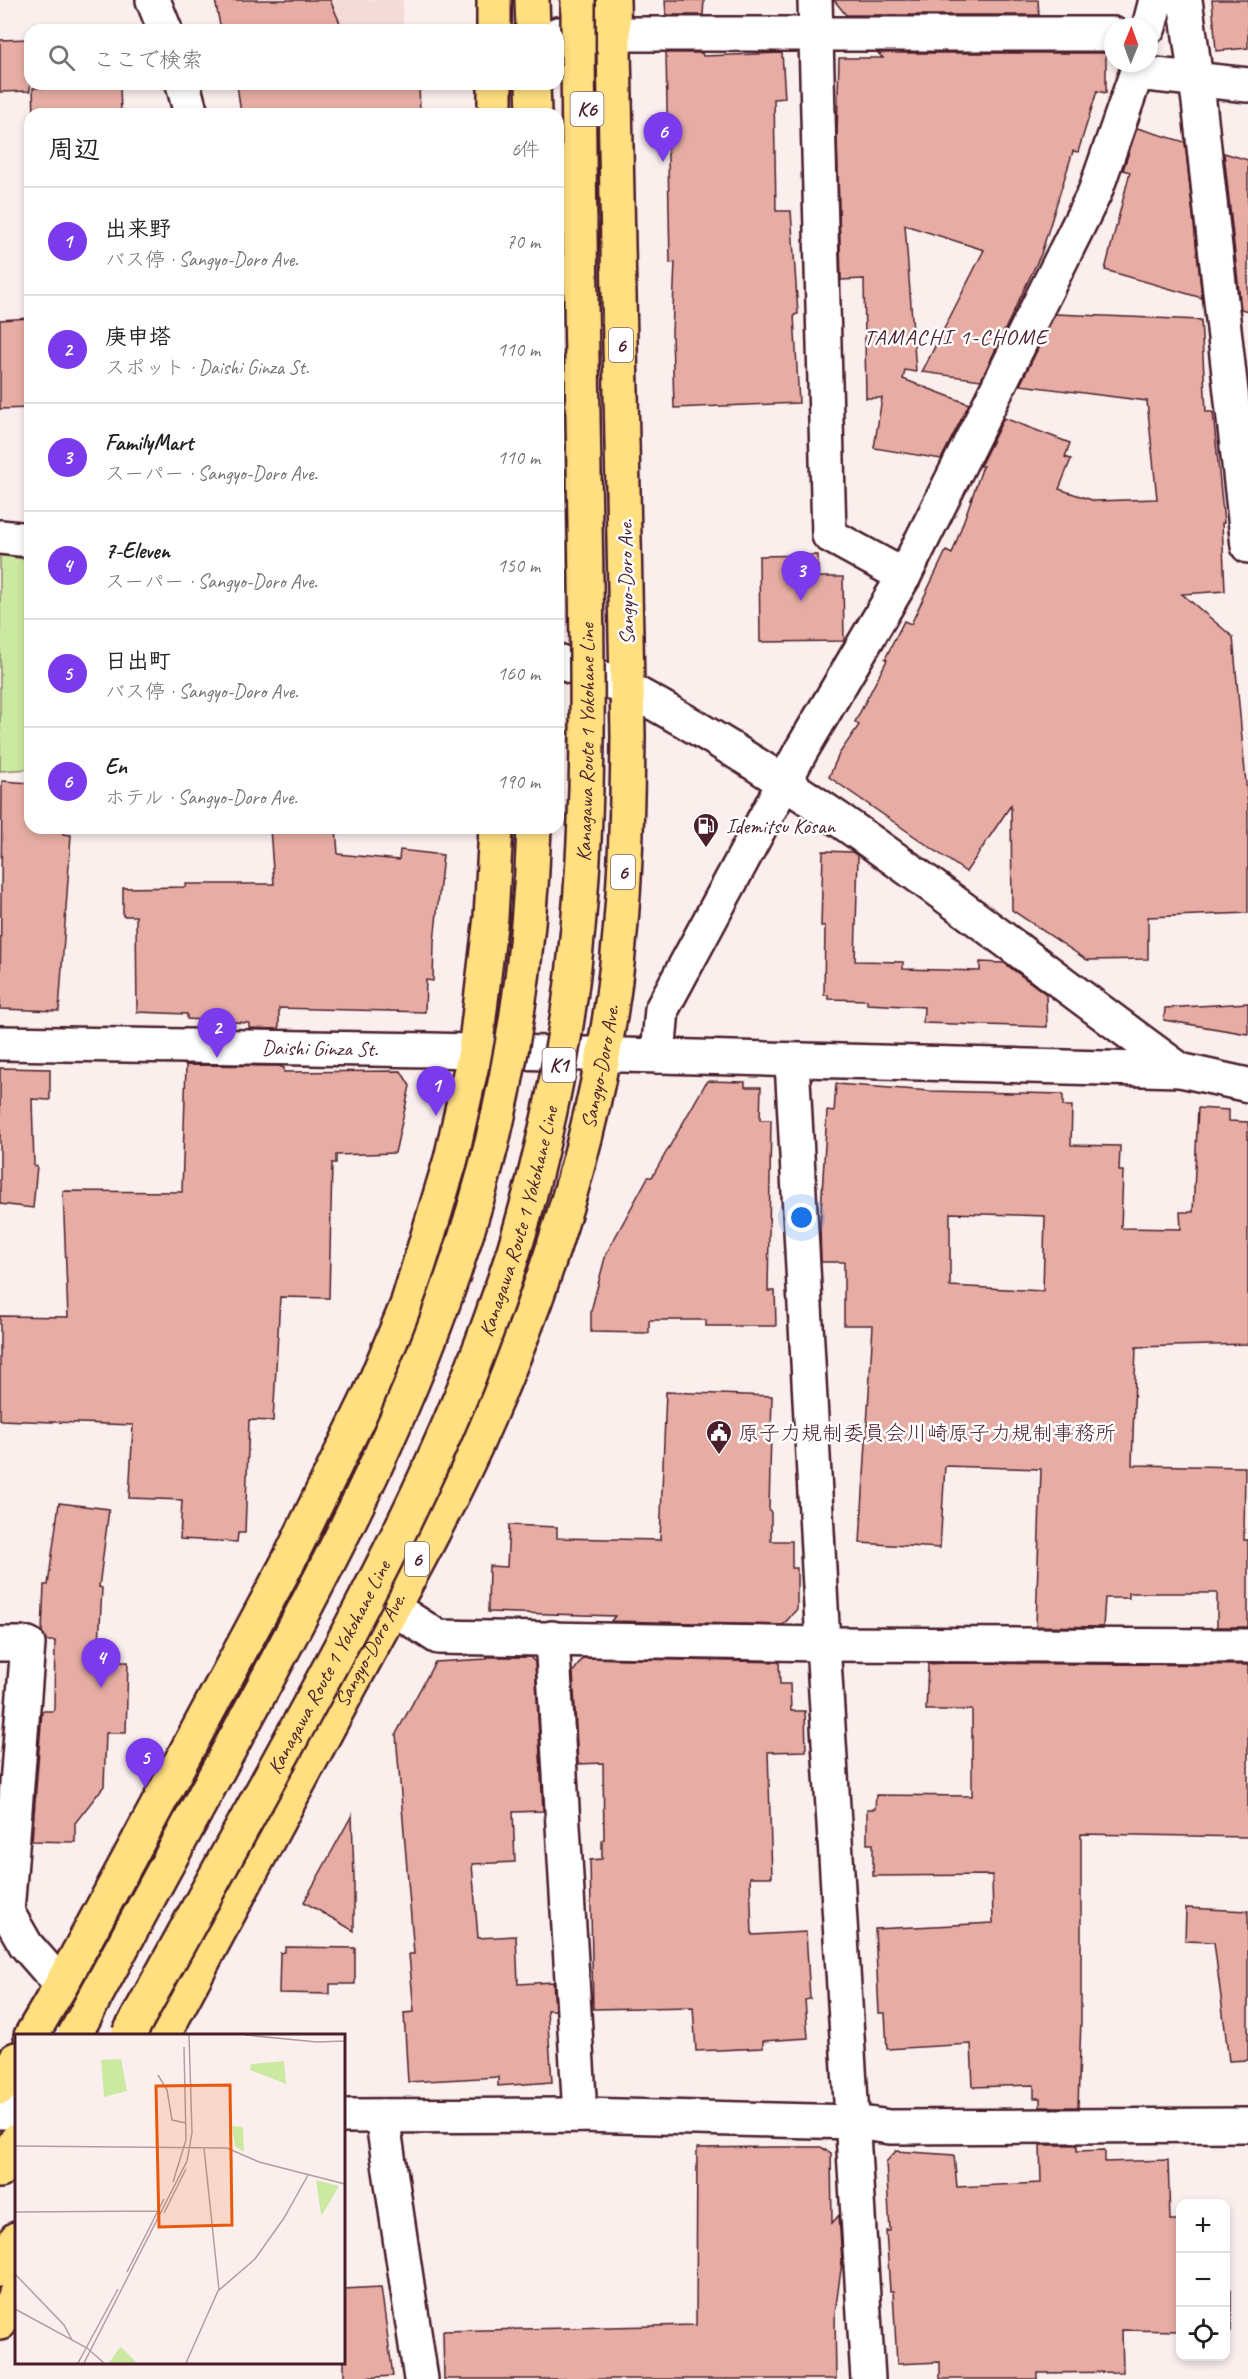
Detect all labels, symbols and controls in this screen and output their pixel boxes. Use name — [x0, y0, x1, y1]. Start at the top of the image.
north arrow — [1104, 18, 1158, 72]
search box — [24, 24, 564, 90]
icon: search — [45, 41, 78, 74]
text: ここで検索 — [93, 46, 203, 74]
road number: K6 — [570, 92, 604, 126]
pin: 6 — [644, 112, 682, 162]
text: 周辺 — [48, 133, 100, 166]
text: 6件 — [511, 137, 540, 162]
text: 出来野 — [105, 215, 171, 243]
text: 1 — [63, 229, 72, 254]
text: 70 m — [506, 229, 540, 254]
text: バス停 · Sangyo-Doro Ave. — [105, 247, 298, 272]
text: 庚申塔 — [105, 323, 171, 351]
district label: TAMACHI 1-CHOME — [864, 323, 1050, 351]
road number: 6 — [609, 328, 633, 362]
text: 2 — [63, 337, 72, 362]
text: 110 m — [497, 337, 540, 362]
text: スポット · Daishi Ginza St. — [105, 355, 309, 380]
text: FamilyMart — [105, 429, 193, 457]
text: 3 — [63, 445, 72, 470]
text: 110 m — [497, 445, 540, 470]
text: スーパー · Sangyo-Doro Ave. — [105, 461, 317, 486]
street label: Sangyo-Doro Ave. — [612, 518, 640, 645]
text: 7-Eleven — [105, 537, 170, 565]
pin: 3 — [782, 552, 820, 601]
text: 4 — [63, 553, 72, 578]
text: 150 m — [497, 553, 540, 578]
text: スーパー · Sangyo-Doro Ave. — [105, 569, 317, 594]
street label: Kanagawa Route 1 Yokohane Line — [570, 622, 600, 862]
text: 日出町 — [105, 647, 171, 675]
text: 5 — [63, 661, 72, 686]
text: 160 m — [497, 661, 540, 686]
text: バス停 · Sangyo-Doro Ave. — [105, 679, 298, 704]
text: En — [105, 753, 127, 781]
text: 6 — [63, 769, 72, 794]
text: 190 m — [497, 769, 540, 794]
text: ホテル · Sangyo-Doro Ave. — [105, 785, 297, 810]
fuel station icon: Idemitsu Kosan — [691, 811, 721, 849]
place label: Idemitsu Kosan — [726, 813, 836, 839]
road number: 6 — [611, 855, 635, 889]
street label: Sangyo-Doro Ave. — [575, 1002, 625, 1131]
pin: 2 — [198, 1008, 236, 1058]
street label: Daishi Ginza St. — [262, 1034, 379, 1062]
road number: K1 — [542, 1048, 576, 1082]
pin: 1 — [416, 1066, 456, 1116]
street label: Kanagawa Route 1 Yokohane Line — [473, 1103, 564, 1340]
your location — [787, 1203, 816, 1232]
public building icon: 原子力規制委員会川崎原子力規制事務所 — [704, 1418, 734, 1456]
place label: 原子力規制委員会川崎原子力規制事務所 — [738, 1420, 1116, 1446]
road number: 6 — [405, 1542, 429, 1576]
street label: Kanagawa Route 1 Yokohane Line — [261, 1555, 397, 1778]
street label: Sangyo-Doro Ave. — [328, 1588, 412, 1711]
pin: 4 — [82, 1638, 120, 1688]
pin: 5 — [126, 1738, 164, 1788]
inset map — [15, 2034, 345, 2364]
map controls — [1176, 2199, 1230, 2361]
button: + — [1176, 2199, 1230, 2253]
button: − — [1176, 2253, 1230, 2307]
button: locate — [1176, 2307, 1230, 2361]

